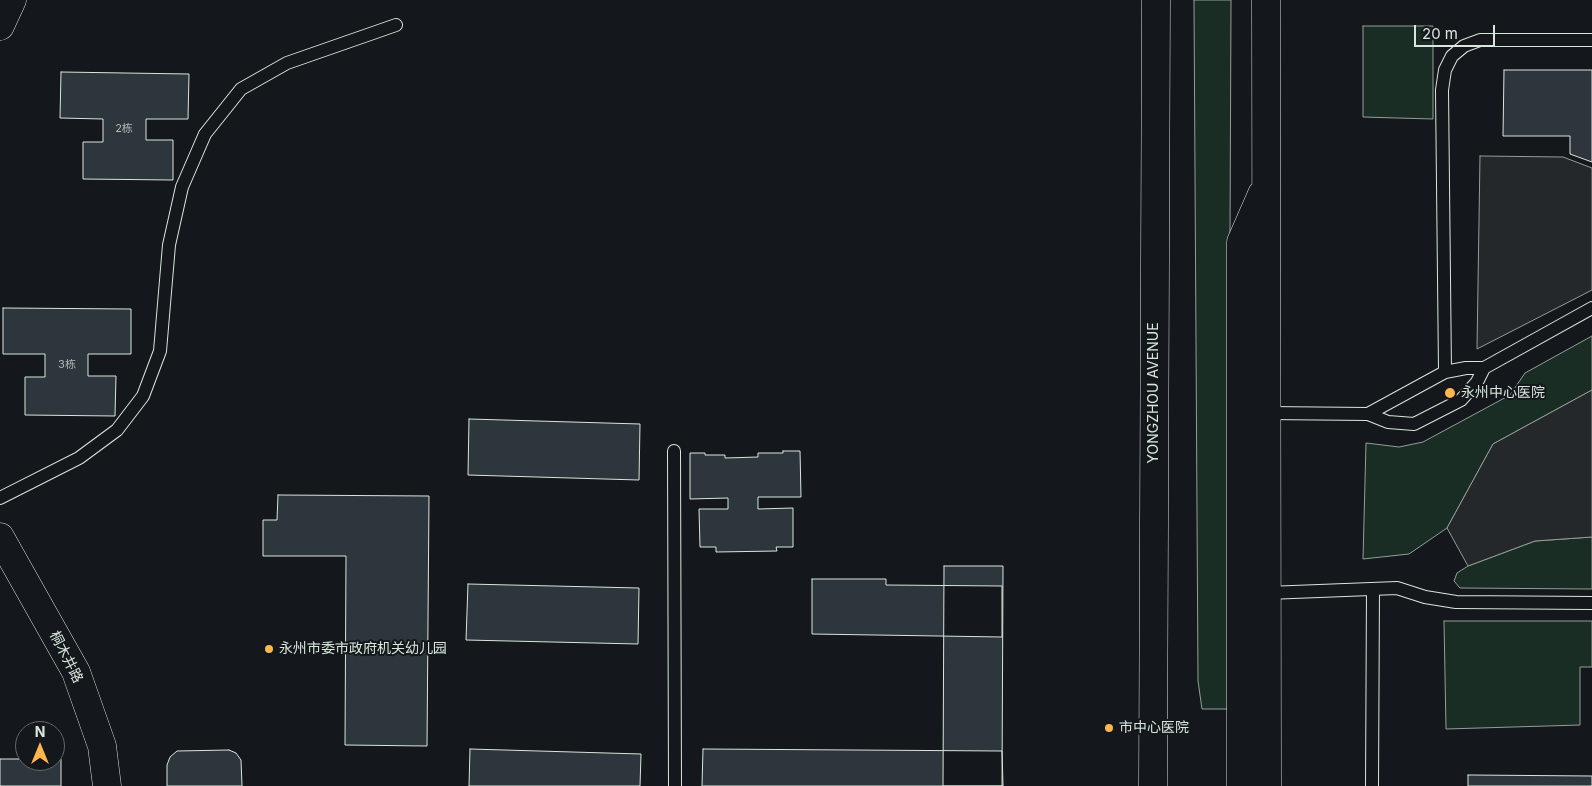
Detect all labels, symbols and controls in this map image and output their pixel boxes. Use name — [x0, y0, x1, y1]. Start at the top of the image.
scale bar — [1417, 15, 1498, 47]
text: 20 m — [1422, 24, 1458, 43]
house number: 2栋 — [115, 122, 133, 136]
street label: YONGZHOU AVENUE — [1146, 322, 1162, 464]
house number: 3栋 — [58, 358, 76, 372]
place label: 永州中心医院 — [1461, 385, 1545, 401]
marker: 永州中心医院 — [1443, 386, 1457, 400]
street label: 桐木井路 — [46, 628, 86, 686]
place label: 永州市委市政府机关幼儿园 — [279, 641, 447, 657]
marker: 永州市委市政府机关幼儿园 — [263, 643, 275, 655]
place label: 市中心医院 — [1119, 720, 1189, 736]
north arrow — [15, 721, 65, 771]
marker: 市中心医院 — [1103, 722, 1115, 734]
text: N — [35, 723, 45, 740]

